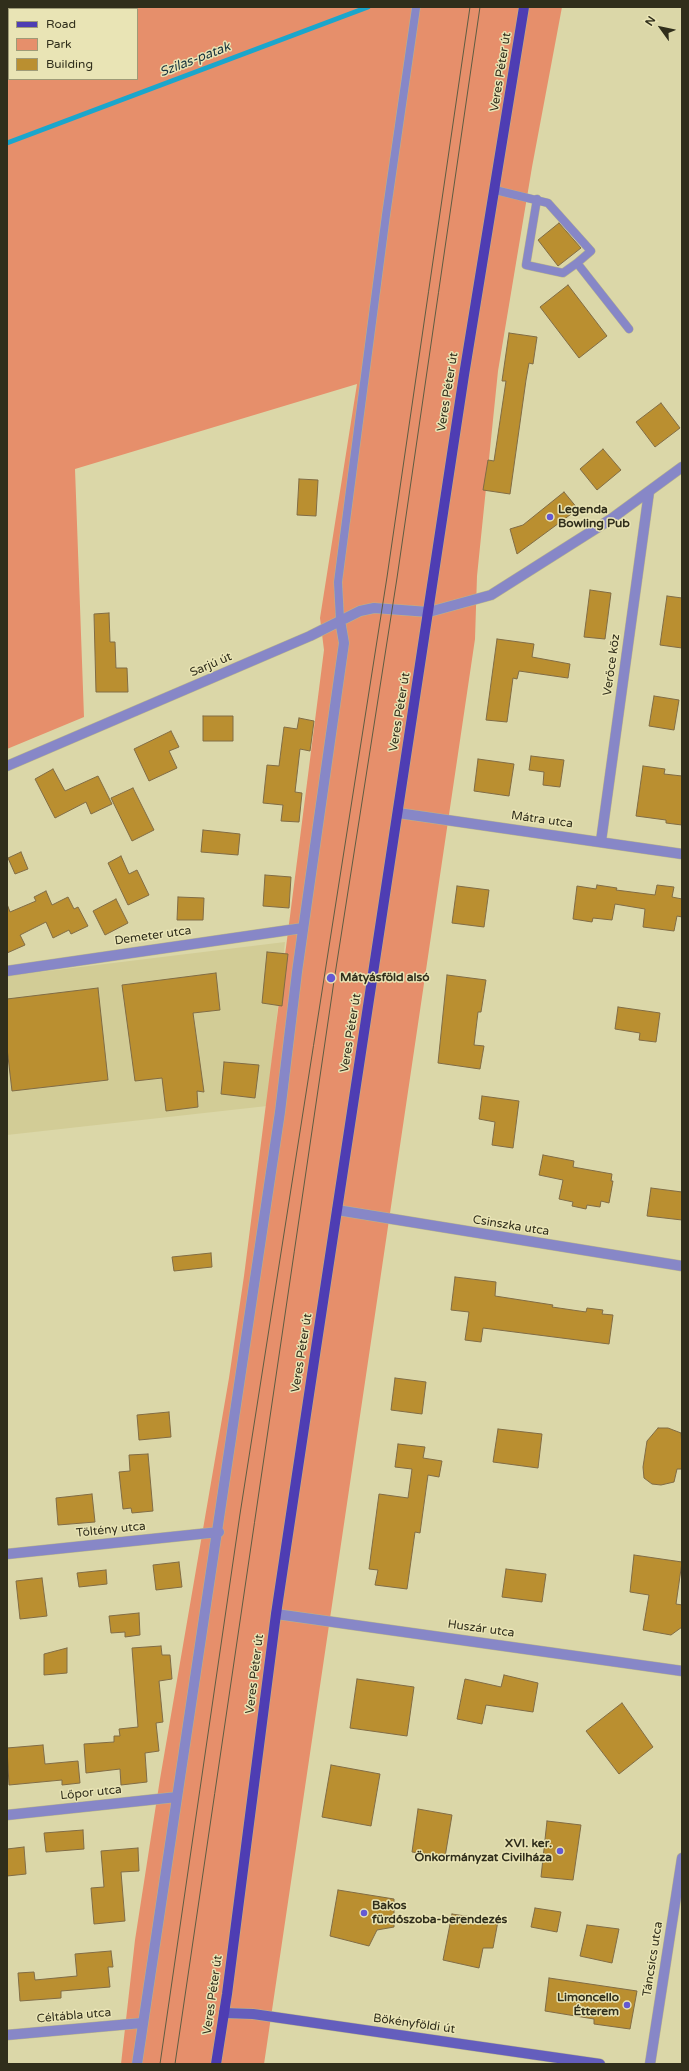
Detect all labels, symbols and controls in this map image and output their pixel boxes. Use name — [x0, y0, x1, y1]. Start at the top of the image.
legend — [8, 8, 138, 80]
north arrow — [641, 8, 681, 48]
text: N — [643, 14, 658, 28]
text: Road — [46, 17, 76, 31]
street label: Veres Péter út — [488, 31, 514, 113]
text: Park — [46, 37, 72, 51]
water label: Szilas-patak — [157, 39, 233, 81]
text: Building — [46, 57, 93, 71]
street label: Veres Péter út — [435, 351, 461, 433]
place label: Legenda Bowling Pub — [558, 503, 630, 531]
marker: Legenda Bowling Pub — [545, 512, 555, 522]
street label: Verőce köz — [601, 633, 623, 697]
street label: Sarjú út — [188, 650, 234, 680]
street label: Veres Péter út — [387, 671, 413, 753]
street label: Mátra utca — [510, 809, 574, 831]
street label: Demeter utca — [114, 923, 192, 949]
place label: Mátyásföld alsó — [340, 971, 430, 985]
marker: Mátyásföld alsó — [325, 972, 337, 984]
street label: Veres Péter út — [338, 992, 364, 1074]
street label: Csinszka utca — [472, 1213, 550, 1239]
street label: Veres Péter út — [289, 1312, 315, 1394]
street label: Töltény utca — [76, 1519, 146, 1541]
street label: Huszár utca — [447, 1617, 515, 1641]
street label: Veres Péter út — [243, 1633, 267, 1715]
street label: Lőpor utca — [60, 1783, 122, 1803]
place label: XVI. ker. Önkormányzat Civilháza — [415, 1837, 552, 1865]
marker: XVI. ker. Önkormányzat Civilháza — [555, 1846, 565, 1856]
place label: Bakos fürdőszoba-berendezés — [372, 1899, 507, 1927]
marker: Bakos fürdőszoba-berendezés — [359, 1908, 369, 1918]
street label: Táncsics utca — [640, 1920, 666, 1998]
street label: Veres Péter út — [200, 1954, 226, 2036]
place label: Limoncello Étterem — [557, 1991, 619, 2019]
marker: Limoncello Étterem — [622, 2000, 632, 2010]
street label: Céltábla utca — [36, 2006, 112, 2026]
street label: Bökényföldi út — [372, 2011, 456, 2037]

